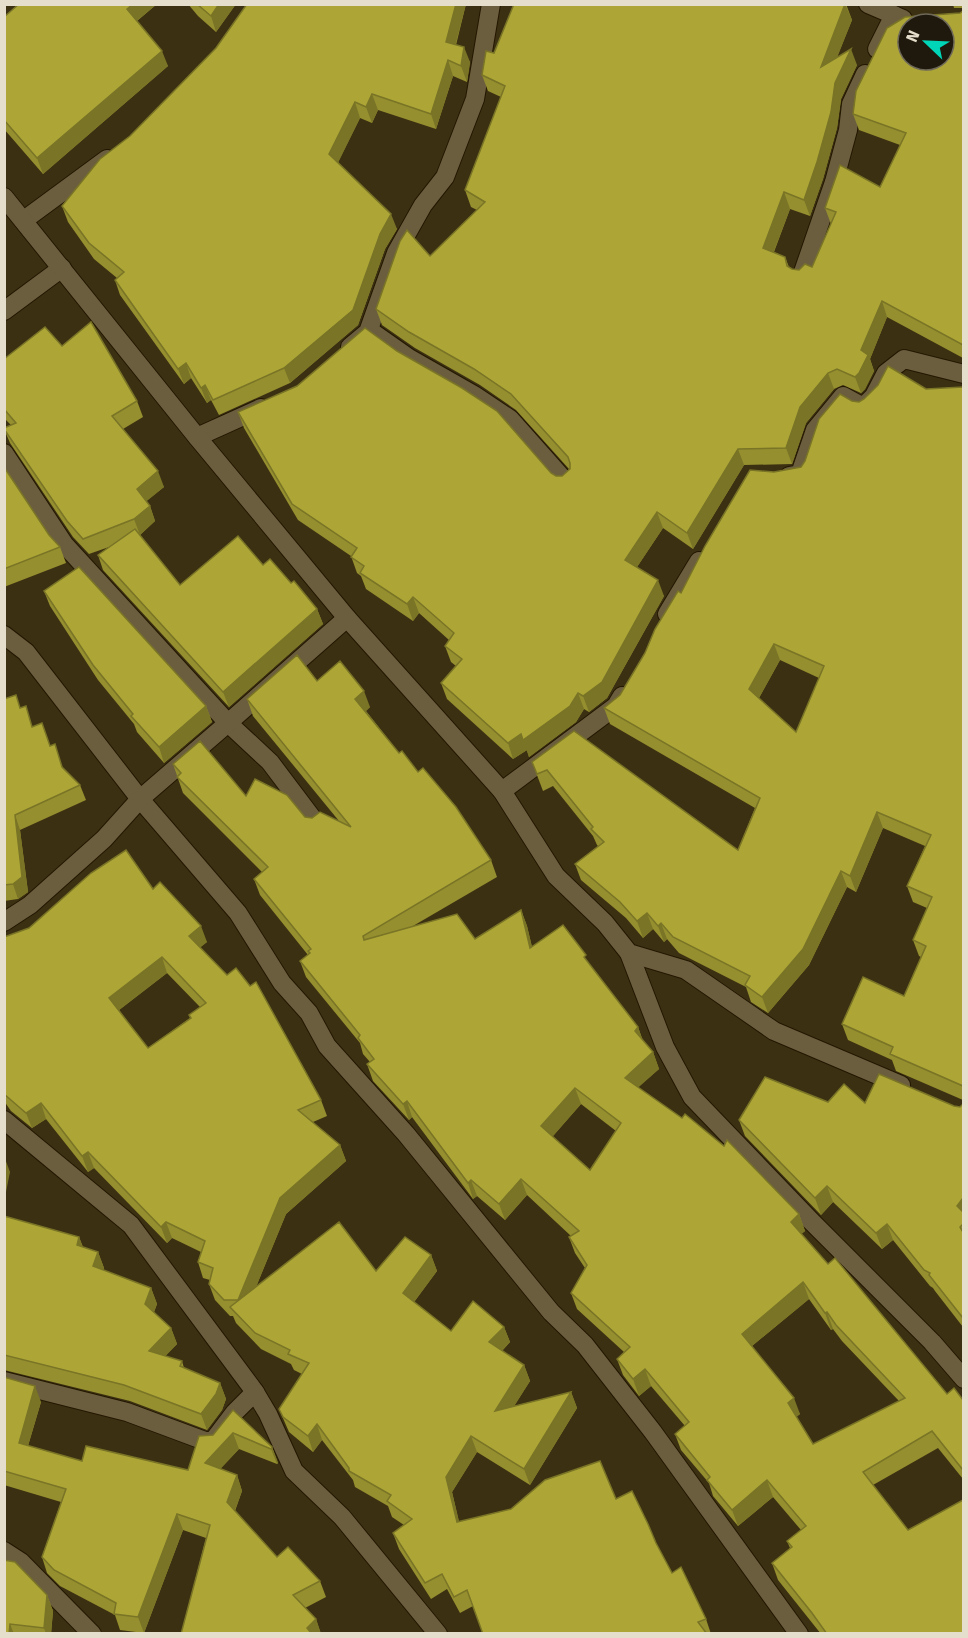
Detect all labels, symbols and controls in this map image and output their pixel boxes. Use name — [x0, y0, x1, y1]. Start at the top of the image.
north arrow — [896, 12, 956, 72]
text: N — [902, 28, 923, 45]

